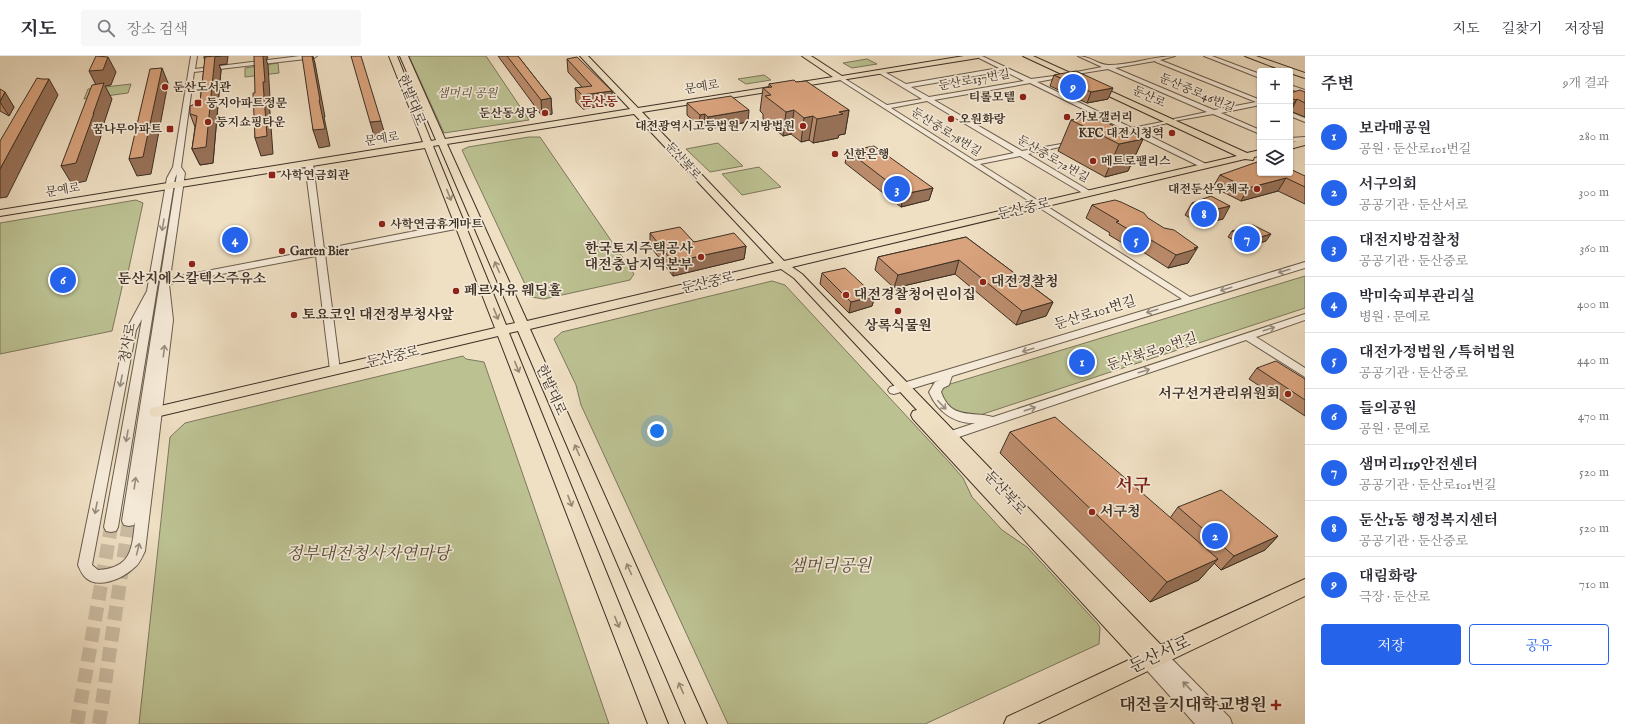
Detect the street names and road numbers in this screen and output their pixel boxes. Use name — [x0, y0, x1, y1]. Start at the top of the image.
street label: 둔산로137번길 — [937, 66, 1011, 94]
street label: 둔산중로46번길 — [1157, 70, 1237, 116]
street label: 한밭대로 — [393, 72, 430, 129]
street label: 문예로 — [684, 77, 721, 97]
street label: 둔산로 — [1130, 83, 1168, 111]
street label: 둔산중로78번길 — [908, 104, 984, 160]
street label: 문예로 — [364, 129, 401, 149]
street label: 둔산중로72번길 — [1014, 132, 1092, 186]
street label: 둔산북로 — [662, 139, 705, 183]
street label: 문예로 — [45, 180, 82, 200]
street label: 둔산중로 — [996, 194, 1053, 224]
street label: 둔산중로 — [680, 268, 737, 298]
street label: 둔산로101번길 — [1052, 292, 1138, 334]
street label: 청사로 — [116, 321, 140, 365]
street label: 둔산북로90번길 — [1104, 329, 1200, 375]
street label: 둔산중로 — [365, 342, 422, 372]
street label: 한밭대로 — [532, 362, 570, 419]
street label: 둔산북로 — [980, 467, 1030, 519]
street label: 둔산서로 — [1126, 631, 1195, 678]

